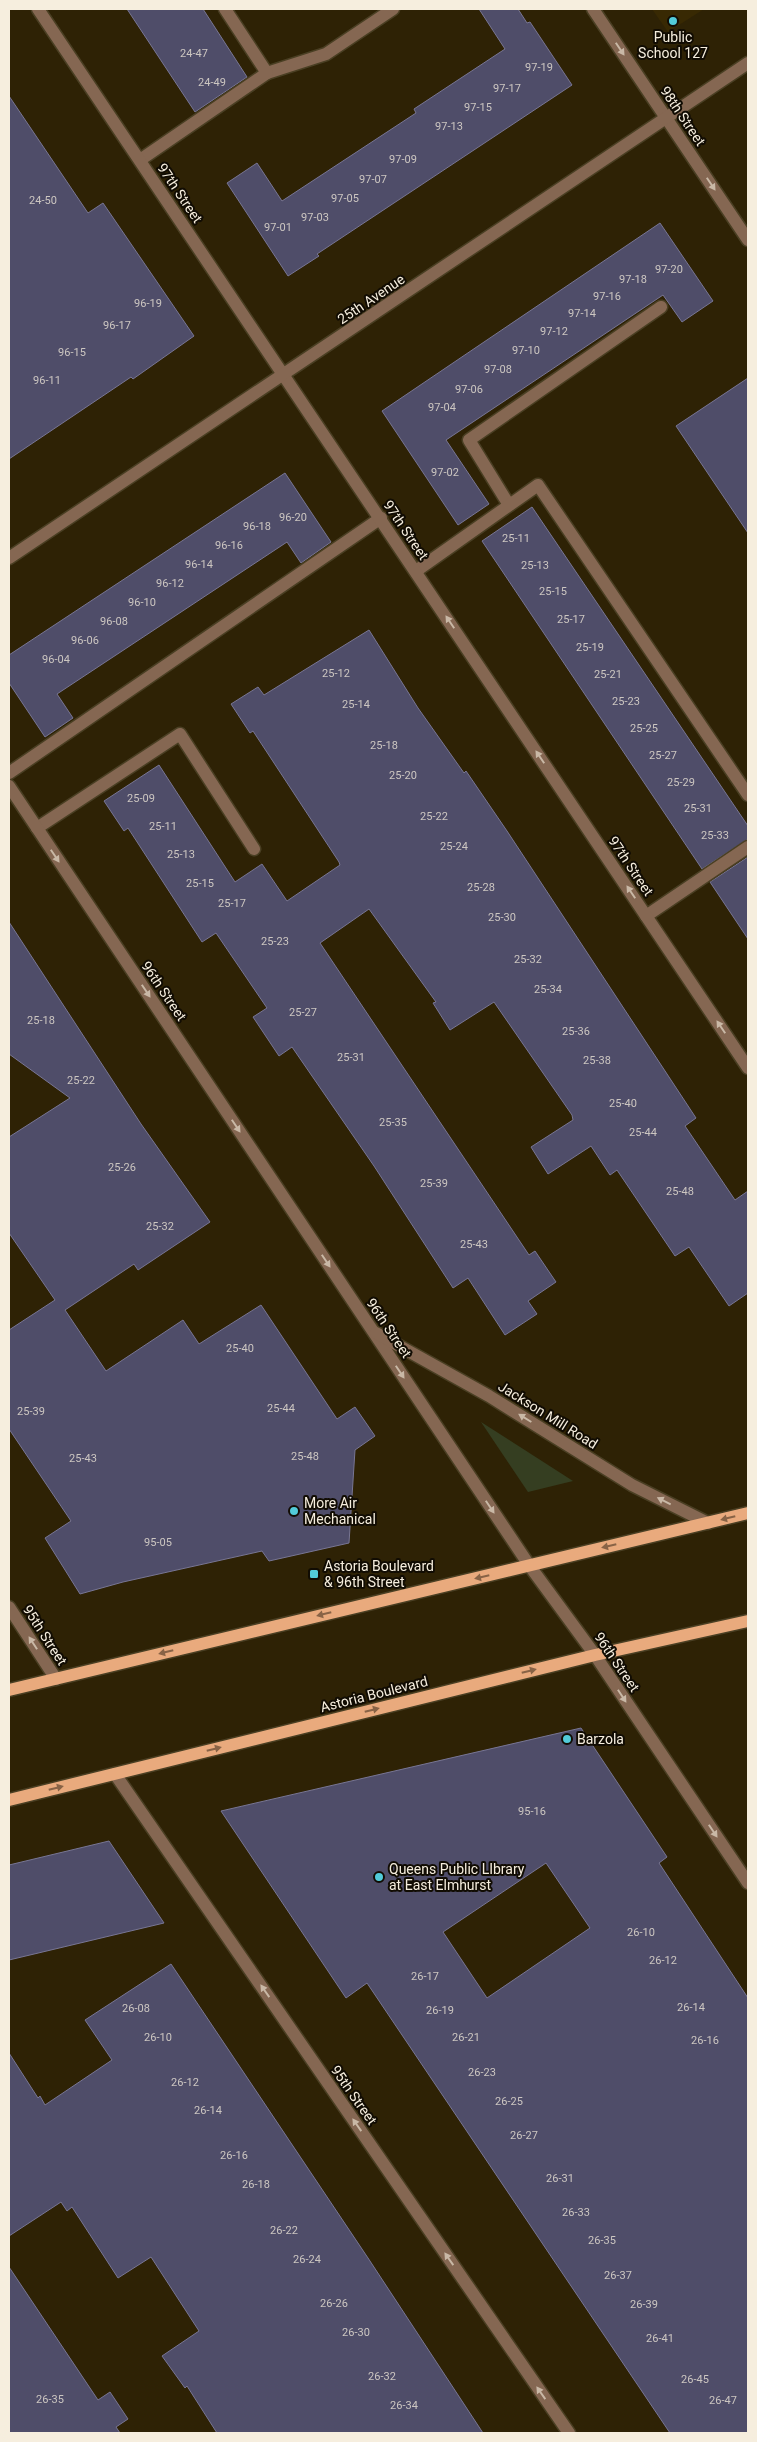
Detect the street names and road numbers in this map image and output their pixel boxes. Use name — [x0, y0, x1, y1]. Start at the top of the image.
street label: 98th Street — [657, 83, 709, 149]
street label: 97th Street — [154, 160, 206, 226]
street label: 25th Avenue — [334, 271, 408, 327]
street label: 97th Street — [380, 497, 432, 563]
street label: 97th Street — [605, 833, 657, 899]
street label: 96th Street — [138, 958, 190, 1024]
street label: 96th Street — [363, 1295, 415, 1361]
street label: Jackson Mill Road — [495, 1378, 601, 1452]
street label: 95th Street — [20, 1602, 71, 1668]
street label: 96th Street — [591, 1629, 643, 1695]
street label: Astoria Boulevard — [319, 1673, 429, 1715]
street label: 95th Street — [328, 2062, 380, 2128]

